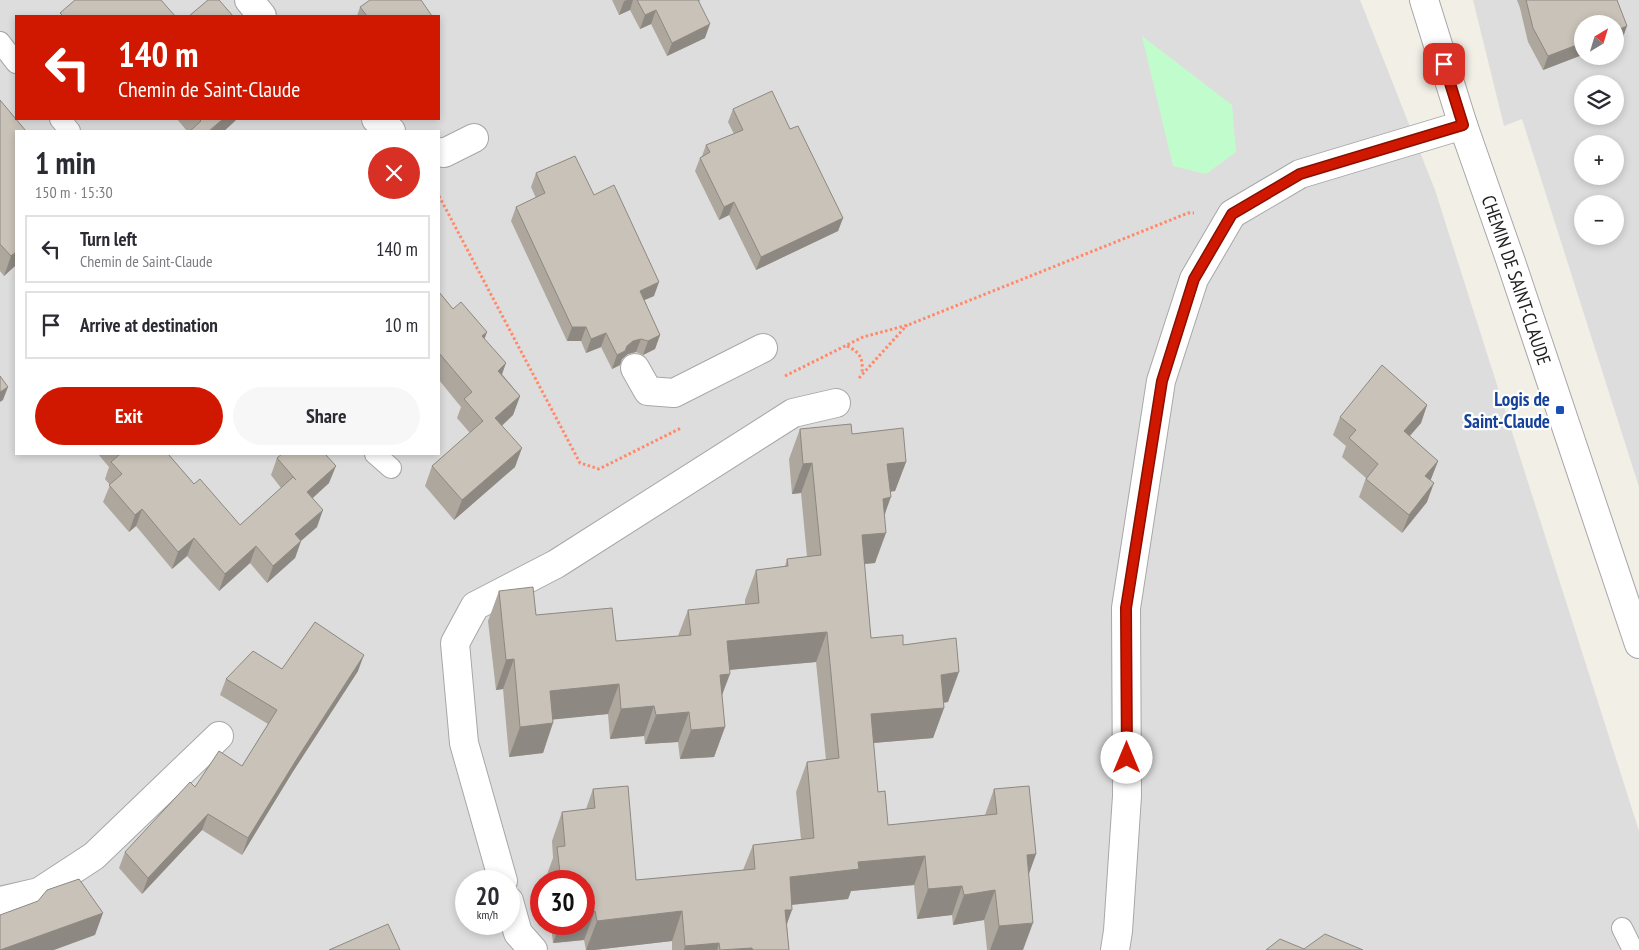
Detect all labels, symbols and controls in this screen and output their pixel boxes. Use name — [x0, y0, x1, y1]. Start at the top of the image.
north arrow — [1574, 15, 1624, 65]
map controls — [1574, 15, 1624, 245]
text: 140 m — [118, 31, 199, 77]
icon: left — [35, 35, 100, 100]
pin — [1423, 43, 1465, 85]
icon: arrive — [1430, 50, 1458, 78]
text: Chemin de Saint-Claude — [118, 75, 300, 103]
button: layers — [1574, 75, 1624, 125]
button: + — [1574, 135, 1624, 185]
text: 1 min — [35, 143, 96, 182]
button: close — [368, 147, 420, 199]
text: 150 m · 15:30 — [35, 182, 113, 202]
street label: CHEMIN DE SAINT-CLAUDE — [1477, 192, 1557, 368]
button: − — [1574, 195, 1624, 245]
text: Turn left — [80, 227, 137, 251]
icon: left — [37, 235, 65, 263]
text: 140 m — [376, 237, 418, 261]
text: Chemin de Saint-Claude — [80, 251, 213, 271]
icon: arrive — [37, 311, 65, 339]
text: Arrive at destination — [80, 313, 218, 337]
text: 10 m — [385, 313, 418, 337]
button: Exit — [35, 387, 223, 445]
button: Share — [233, 387, 420, 445]
place label: Logis de Saint-Claude — [1464, 387, 1550, 433]
marker: Logis de Saint-Claude — [1554, 404, 1566, 416]
position arrow — [1100, 731, 1152, 783]
speed limit sign: 30 — [530, 870, 595, 935]
text: 20 — [476, 880, 499, 912]
text: km/h — [477, 907, 498, 922]

